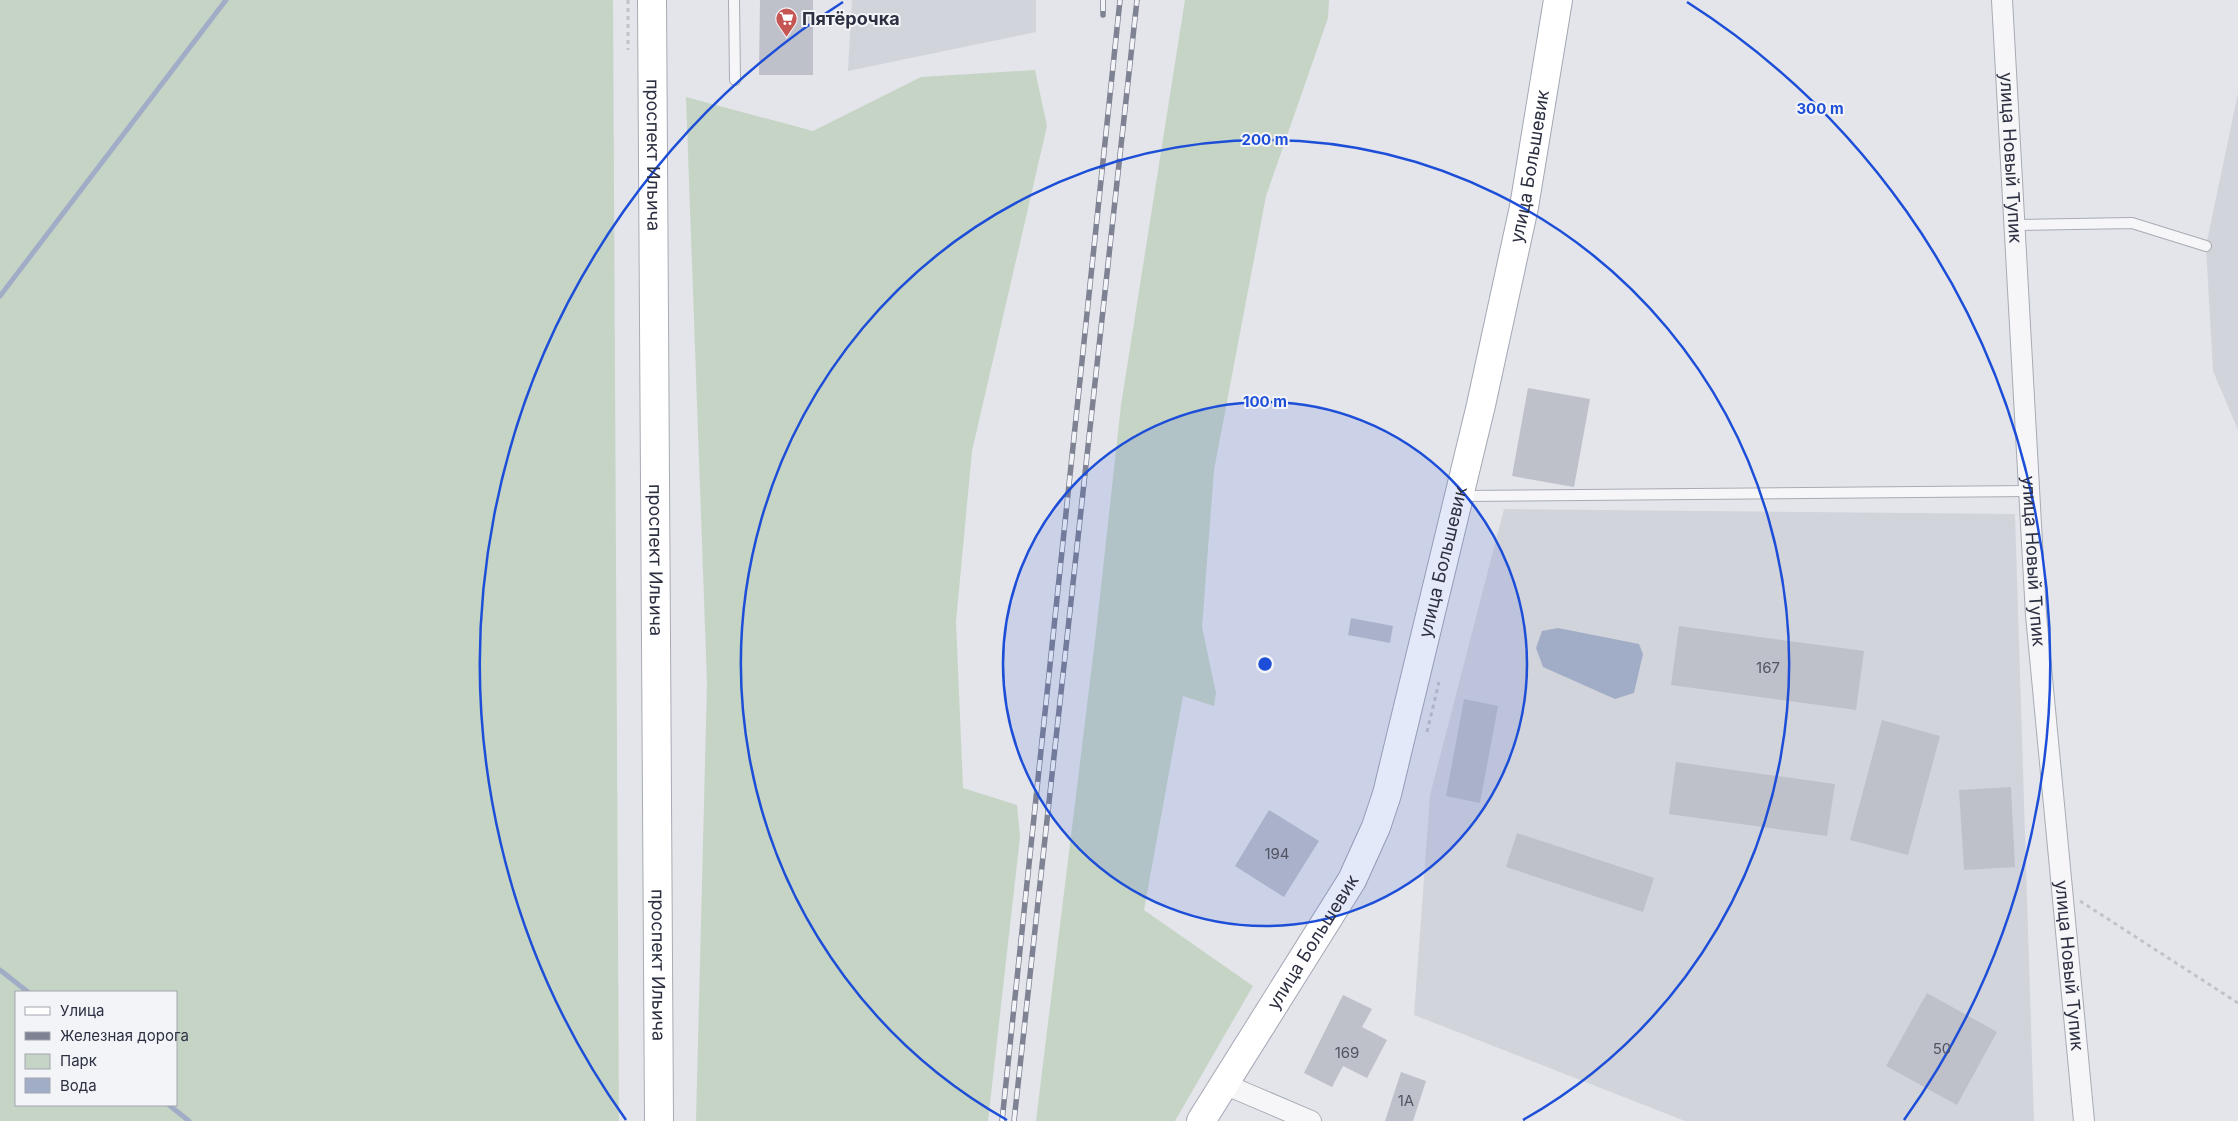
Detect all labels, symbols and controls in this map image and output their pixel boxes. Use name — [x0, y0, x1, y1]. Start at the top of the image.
supermarket icon: Пятёрочка — [774, 7, 798, 38]
place label: Пятёрочка — [802, 8, 900, 29]
street label: улица Новый Тупик — [1996, 72, 2026, 244]
street label: проспект Ильича — [642, 79, 664, 231]
street label: улица Большевик — [1505, 88, 1553, 245]
text: 300 m — [1796, 99, 1844, 118]
text: 200 m — [1242, 130, 1288, 149]
text: 100 m — [1243, 392, 1287, 411]
street label: улица Новый Тупик — [2018, 475, 2050, 648]
street label: проспект Ильича — [645, 484, 667, 636]
street label: улица Большевик — [1414, 484, 1471, 640]
centre of rings — [1256, 655, 1274, 673]
house number: 167 — [1756, 658, 1780, 677]
house number: 194 — [1264, 844, 1290, 863]
street label: улица Большевик — [1263, 870, 1363, 1013]
street label: улица Новый Тупик — [2051, 879, 2088, 1052]
street label: проспект Ильича — [648, 889, 670, 1041]
legend — [15, 991, 178, 1106]
text: Улица — [60, 1001, 104, 1020]
text: Железная дорога — [60, 1026, 189, 1045]
house number: 50 — [1933, 1039, 1951, 1058]
house number: 169 — [1335, 1043, 1359, 1062]
text: Парк — [60, 1051, 97, 1070]
text: Вода — [60, 1076, 97, 1095]
house number: 1А — [1398, 1091, 1414, 1110]

